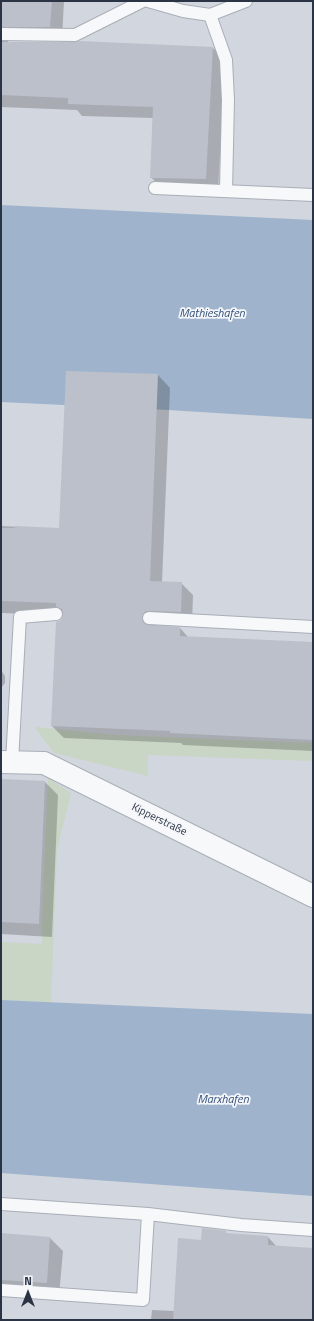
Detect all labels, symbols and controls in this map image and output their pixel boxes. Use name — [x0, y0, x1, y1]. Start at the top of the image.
water label: Mathieshafen — [179, 307, 245, 321]
street label: Kipperstraße — [129, 801, 189, 839]
water label: Marxhafen — [197, 1093, 249, 1107]
north arrow — [8, 1273, 48, 1313]
text: N — [24, 1273, 32, 1289]

